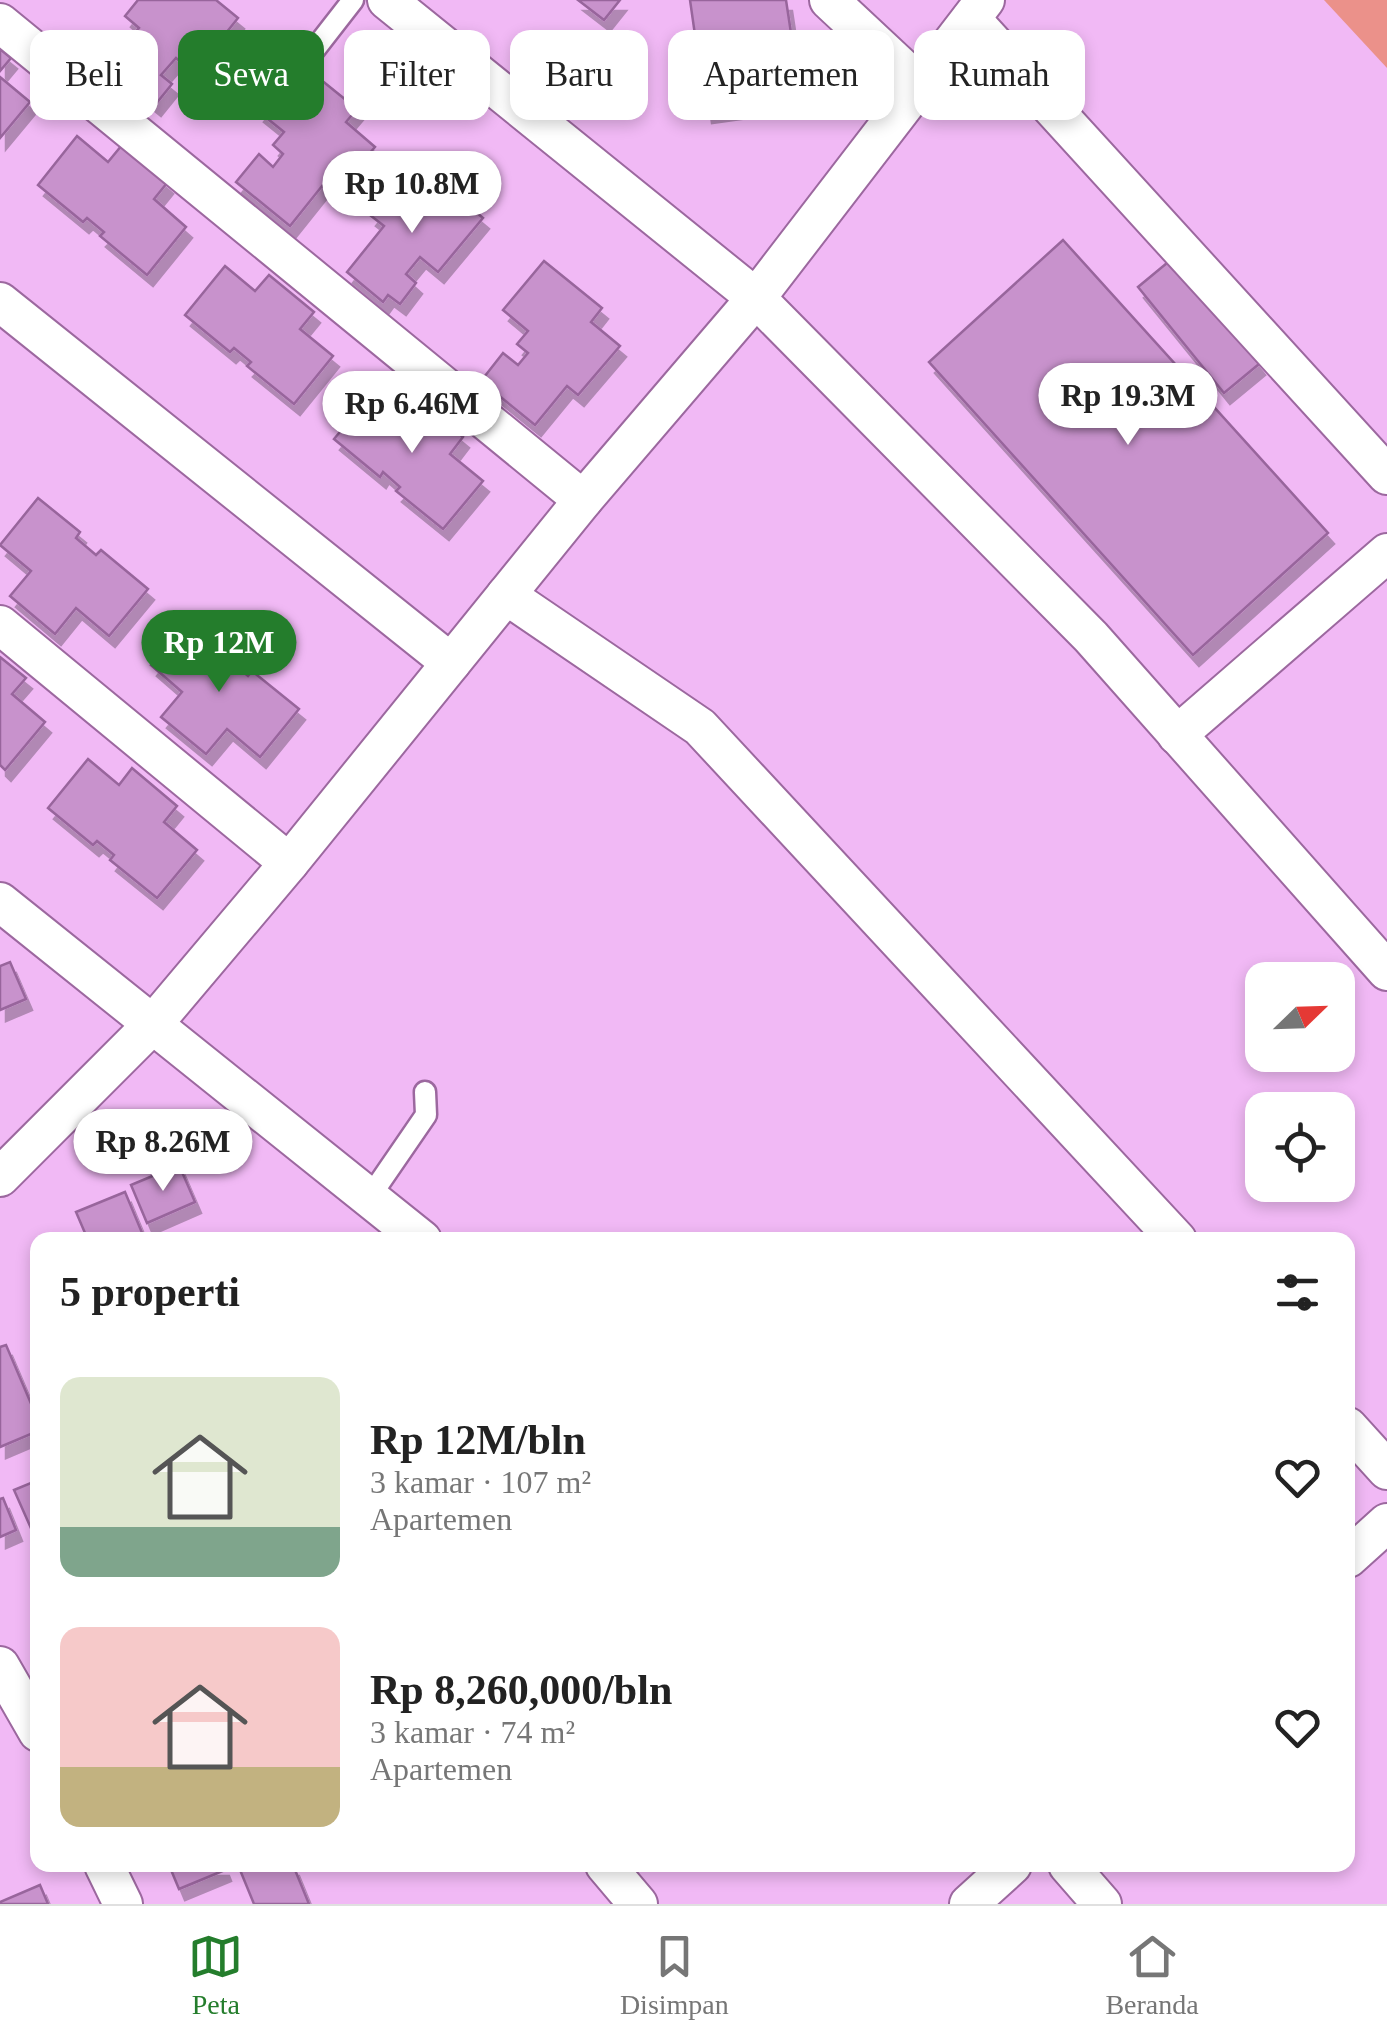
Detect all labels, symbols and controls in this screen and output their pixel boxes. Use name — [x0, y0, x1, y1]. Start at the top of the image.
chip: Beli — [30, 30, 158, 120]
chip: Sewa — [178, 30, 324, 120]
chip: Filter — [344, 30, 490, 120]
chip: Baru — [510, 30, 648, 120]
chip: Apartemen — [668, 30, 894, 120]
chip: Rumah — [914, 30, 1085, 120]
pin: Rp 10.8M — [309, 151, 515, 236]
text: Rp 10.8M — [344, 165, 480, 201]
pin: Rp 19.3M — [1025, 363, 1231, 448]
pin: Rp 6.46M — [309, 371, 515, 456]
text: Rp 19.3M — [1060, 377, 1196, 413]
text: Rp 6.46M — [344, 385, 480, 421]
pin: Rp 12M — [138, 610, 300, 695]
text: Rp 12M — [163, 624, 275, 660]
north arrow — [1245, 962, 1355, 1072]
map controls — [1245, 962, 1355, 1202]
button: locate — [1245, 1092, 1355, 1202]
pin: Rp 8.26M — [60, 1109, 266, 1194]
text: Rp 8.26M — [95, 1123, 231, 1159]
icon: filters — [1270, 1265, 1325, 1320]
text: 5 properti — [60, 1269, 240, 1315]
icon: home — [140, 1417, 260, 1537]
text: Rp 12M/bln — [370, 1417, 586, 1463]
icon: heart — [1270, 1450, 1325, 1505]
text: 3 kamar · 107 m² — [370, 1464, 591, 1500]
text: Apartemen — [370, 1501, 512, 1537]
icon: home — [140, 1667, 260, 1787]
text: Rp 8,260,000/bln — [370, 1667, 672, 1713]
icon: heart — [1270, 1700, 1325, 1755]
text: 3 kamar · 74 m² — [370, 1714, 575, 1750]
text: Apartemen — [370, 1751, 512, 1787]
tab: Peta — [188, 1929, 243, 2021]
tab: Disimpan — [620, 1929, 729, 2021]
tab: Beranda — [1105, 1929, 1199, 2021]

